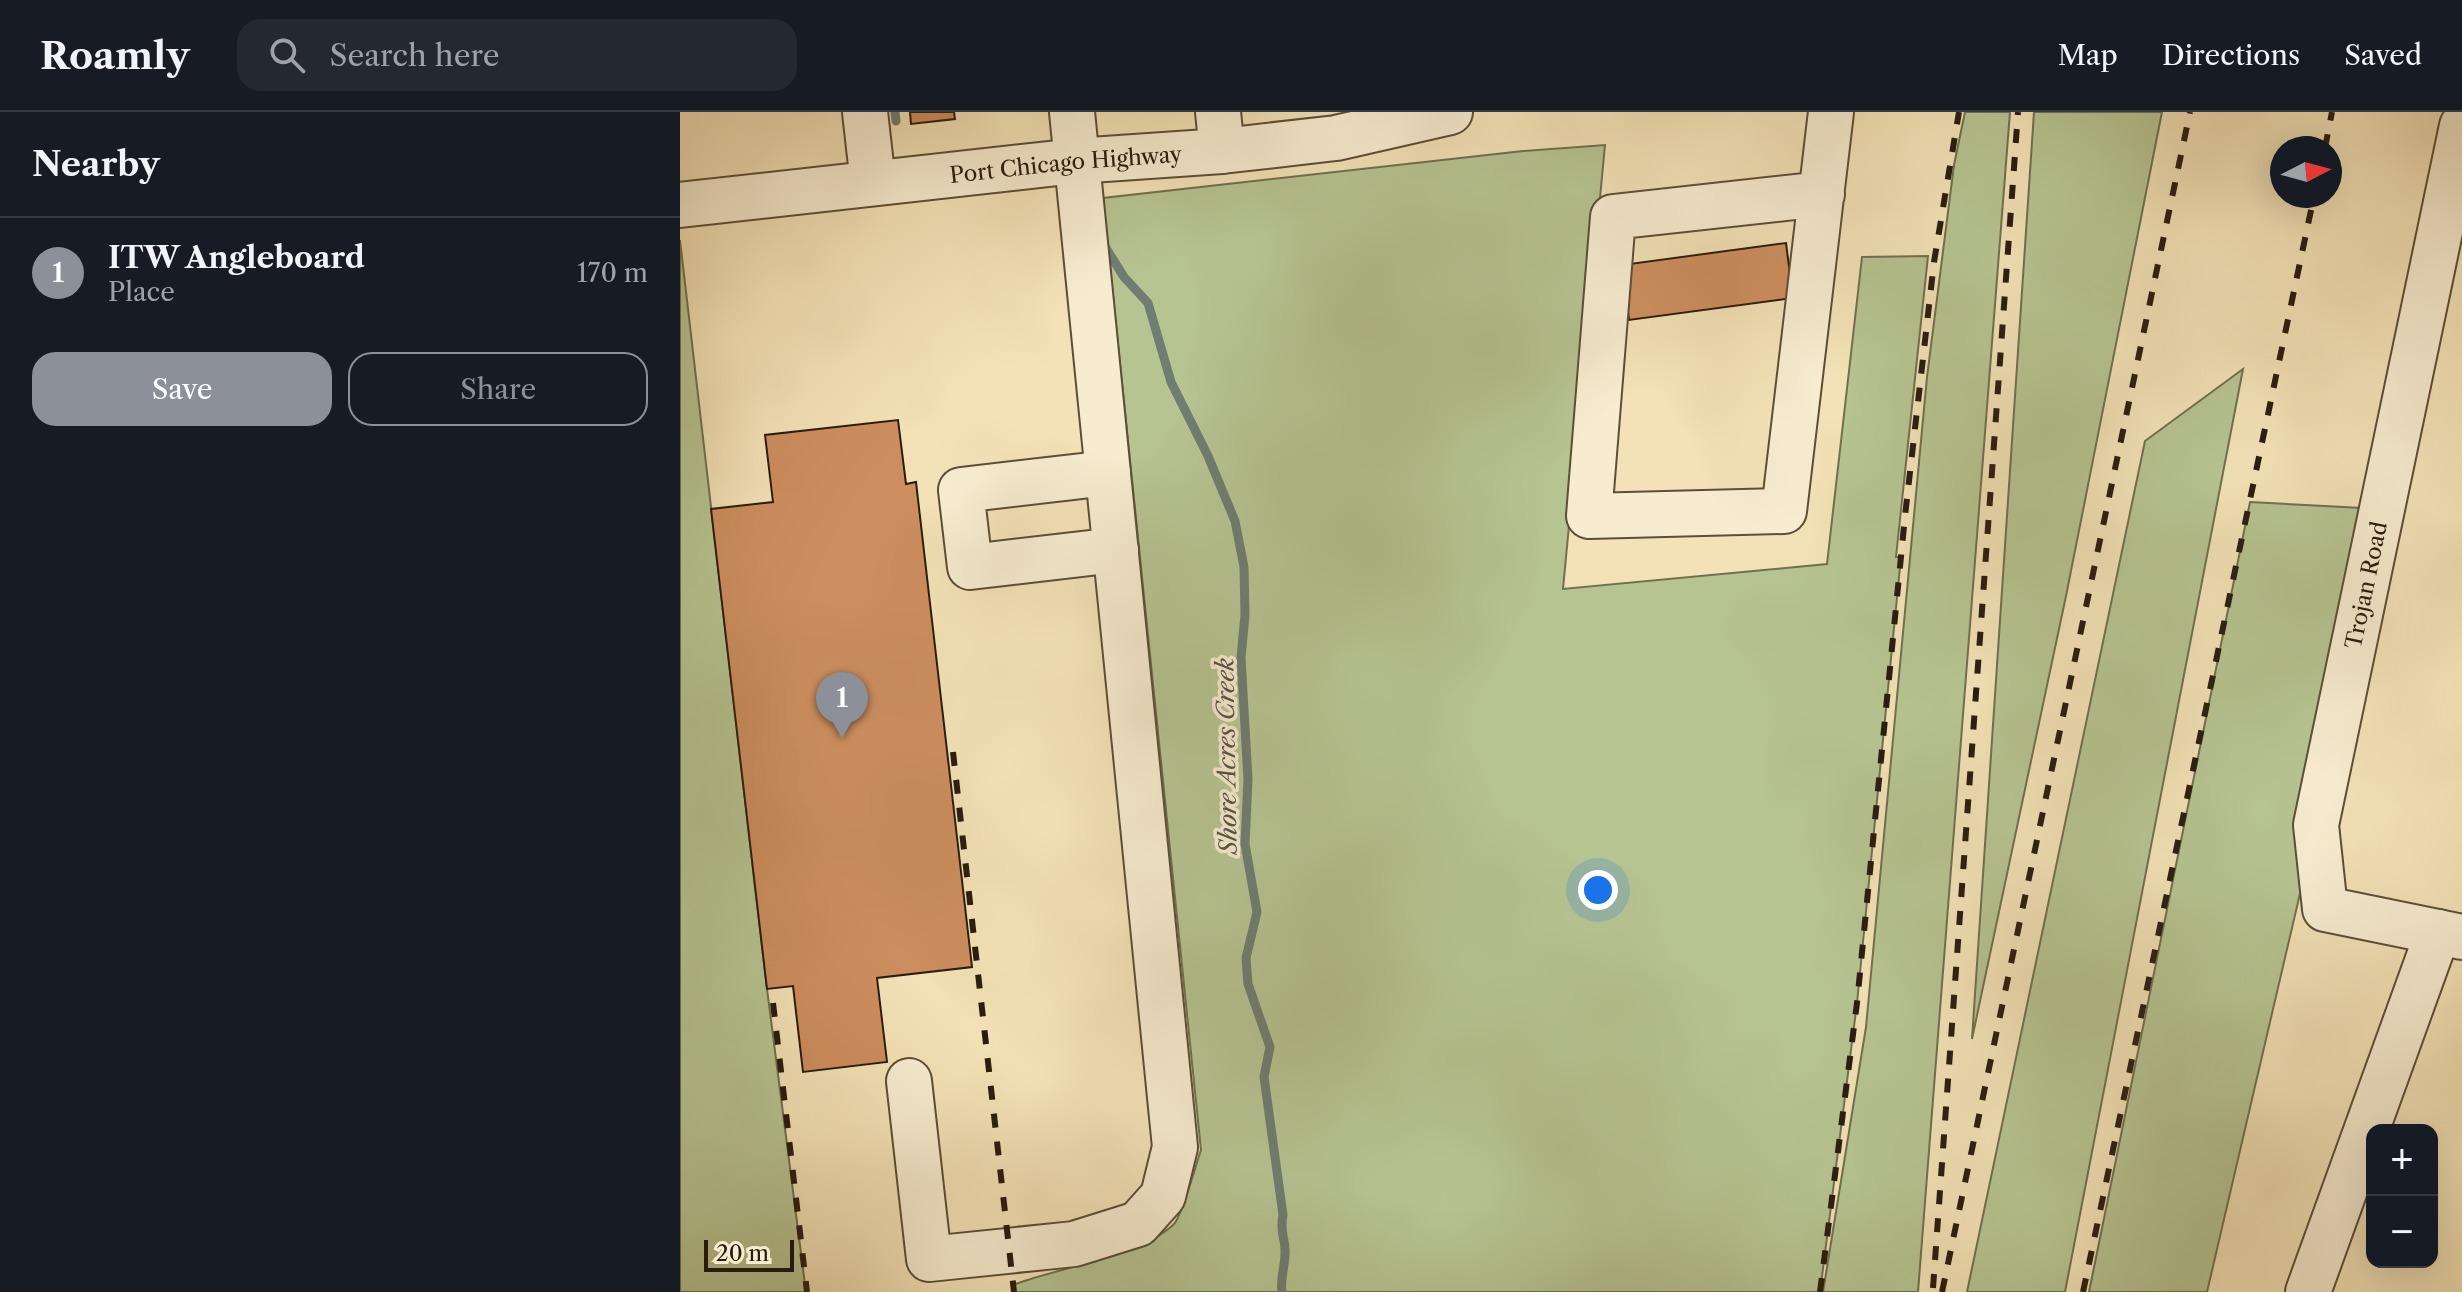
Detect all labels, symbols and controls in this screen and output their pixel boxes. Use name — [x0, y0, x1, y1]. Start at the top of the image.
search box — [237, 19, 797, 91]
text: Roamly — [40, 32, 189, 79]
icon: search — [265, 33, 309, 77]
text: Search here — [329, 37, 499, 74]
text: Map — [2058, 38, 2118, 72]
text: Directions — [2162, 38, 2300, 72]
text: Saved — [2344, 38, 2422, 72]
north arrow — [2270, 136, 2342, 208]
street label: Port Chicago Highway — [948, 141, 1184, 189]
text: Nearby — [32, 143, 160, 185]
text: ITW Angleboard — [108, 239, 365, 276]
text: 1 — [52, 257, 64, 289]
text: 170 m — [577, 257, 648, 289]
text: Place — [108, 276, 175, 308]
button: Save — [32, 352, 332, 426]
button: Share — [348, 352, 648, 426]
street label: Trojan Road — [2340, 519, 2393, 651]
water label: Shore Acres Creek — [1210, 657, 1243, 856]
pin: 1 — [816, 672, 868, 738]
your location — [1578, 870, 1618, 910]
map controls — [2366, 1124, 2438, 1268]
button: + — [2366, 1124, 2438, 1196]
button: − — [2366, 1196, 2438, 1268]
scale bar — [704, 1236, 794, 1272]
text: 20 m — [716, 1240, 769, 1267]

